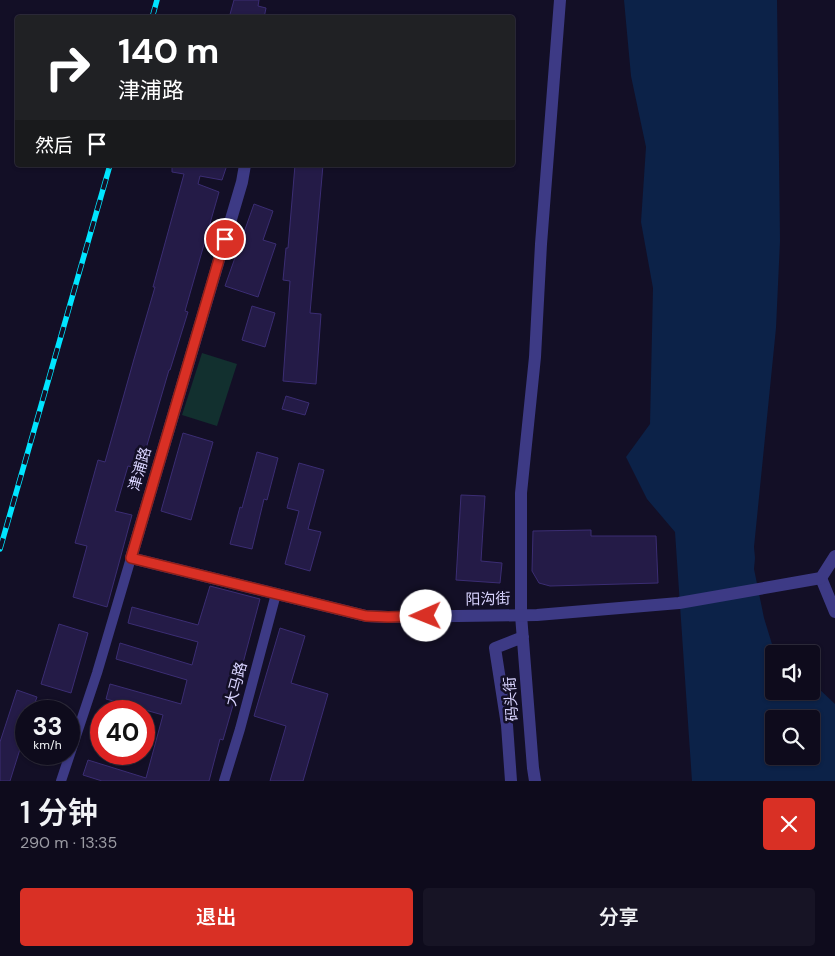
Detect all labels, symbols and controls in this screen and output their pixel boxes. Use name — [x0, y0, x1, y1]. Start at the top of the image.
text: 140 m — [118, 28, 219, 74]
icon: right — [35, 35, 100, 100]
text: 津浦路 — [118, 76, 184, 105]
icon: arrive — [83, 130, 111, 158]
text: 然后 — [35, 133, 73, 158]
pin — [204, 218, 246, 260]
icon: arrive — [211, 225, 239, 253]
street label: 津浦路 — [124, 445, 156, 493]
position arrow — [399, 589, 451, 641]
street label: 阳沟街 — [465, 589, 511, 609]
map controls — [765, 645, 820, 765]
button: sound — [765, 645, 820, 700]
street label: 大马路 — [221, 660, 251, 708]
street label: 码头街 — [499, 676, 523, 722]
speed limit sign: 40 — [90, 700, 155, 765]
text: 33 — [32, 710, 63, 743]
button: search — [765, 710, 820, 765]
text: km/h — [33, 737, 62, 753]
text: 1 分钟 — [20, 793, 98, 832]
button: close — [763, 798, 815, 850]
text: 290 m · 13:35 — [20, 832, 117, 853]
button: 退出 — [20, 888, 413, 946]
button: 分享 — [423, 888, 815, 946]

